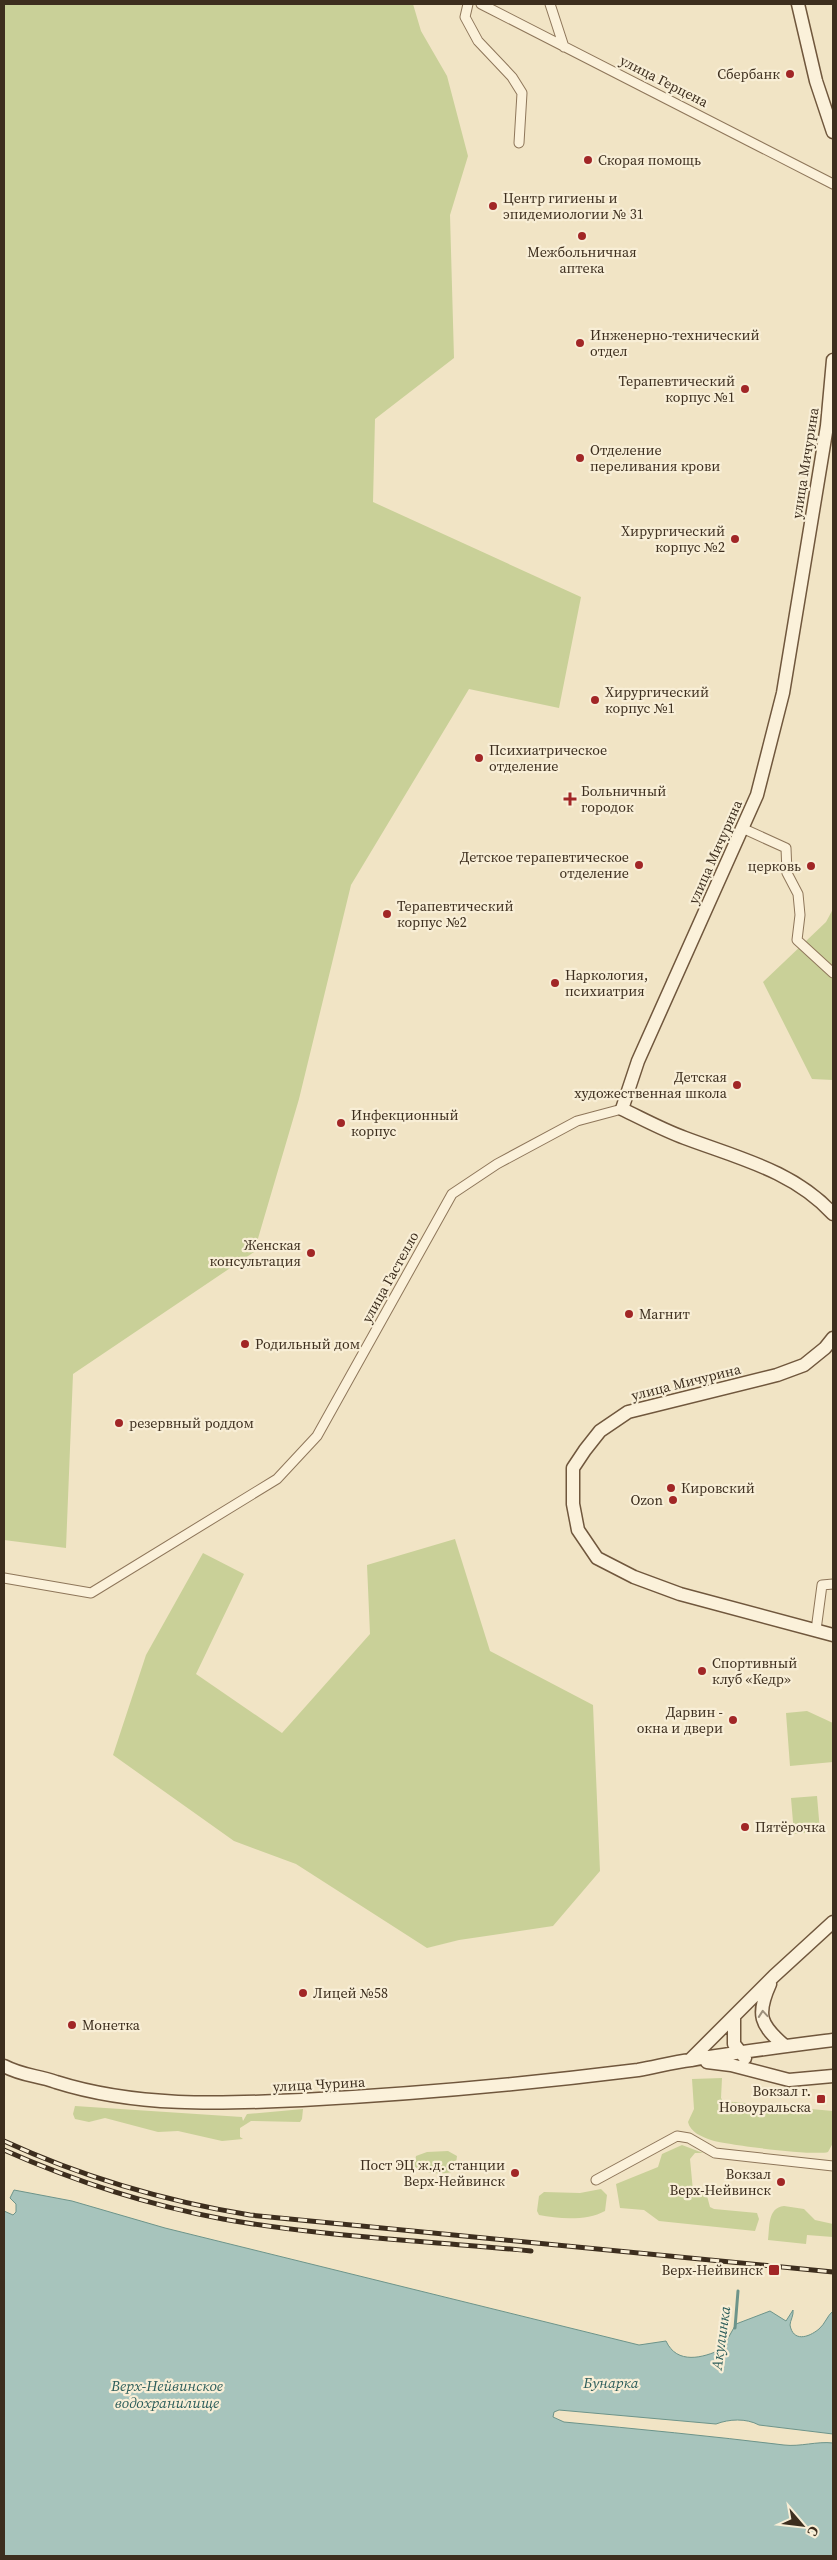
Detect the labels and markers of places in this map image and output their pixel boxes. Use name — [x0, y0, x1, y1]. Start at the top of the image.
place label: Сбербанк — [717, 64, 780, 84]
marker: Сбербанк — [784, 68, 796, 80]
place label: Скорая помощь — [598, 150, 701, 170]
marker: Скорая помощь — [582, 154, 594, 166]
place label: Центр гигиены и эпидемиологии № 31 — [503, 188, 644, 224]
marker: Центр гигиены и эпидемиологии № 31 — [487, 200, 499, 212]
marker: Межбольничная аптека — [576, 230, 588, 242]
place label: Межбольничная аптека — [527, 242, 637, 278]
place label: Инженерно-технический отдел — [590, 325, 759, 361]
marker: Инженерно-технический отдел — [574, 337, 586, 349]
place label: Терапевтический корпус №1 — [618, 371, 735, 407]
marker: Терапевтический корпус №1 — [739, 383, 751, 395]
place label: Отделение переливания крови — [590, 440, 720, 476]
marker: Отделение переливания крови — [574, 452, 586, 464]
place label: Хирургический корпус №2 — [621, 521, 725, 557]
marker: Хирургический корпус №2 — [729, 533, 741, 545]
place label: Хирургический корпус №1 — [605, 682, 709, 718]
marker: Хирургический корпус №1 — [589, 694, 601, 706]
place label: Психиатрическое отделение — [489, 740, 607, 776]
marker: Психиатрическое отделение — [473, 752, 485, 764]
place label: Больничный городок — [581, 781, 666, 817]
marker: Больничный городок — [563, 792, 577, 806]
place label: Детское терапевтическое отделение — [460, 847, 629, 883]
place label: церковь — [748, 856, 801, 876]
marker: Детское терапевтическое отделение — [633, 859, 645, 871]
marker: церковь — [805, 860, 817, 872]
place label: Терапевтический корпус №2 — [397, 896, 514, 932]
marker: Терапевтический корпус №2 — [381, 908, 393, 920]
place label: Наркология, психиатрия — [565, 965, 648, 1001]
marker: Наркология, психиатрия — [549, 977, 561, 989]
place label: Детская художественная школа — [574, 1067, 728, 1103]
marker: Детская художественная школа — [731, 1079, 743, 1091]
place label: Инфекционный корпус — [351, 1105, 459, 1141]
marker: Инфекционный корпус — [335, 1117, 347, 1129]
place label: Женская консультация — [210, 1235, 301, 1271]
marker: Женская консультация — [305, 1247, 317, 1259]
place label: Магнит — [639, 1304, 690, 1324]
marker: Магнит — [623, 1308, 635, 1320]
place label: Родильный дом — [255, 1334, 360, 1354]
marker: Родильный дом — [239, 1338, 251, 1350]
place label: резервный роддом — [129, 1413, 254, 1433]
marker: резервный роддом — [113, 1417, 125, 1429]
place label: Кировский — [681, 1478, 755, 1498]
marker: Кировский — [665, 1482, 677, 1494]
place label: Ozon — [631, 1490, 664, 1510]
marker: Ozon — [667, 1494, 679, 1506]
place label: Спортивный клуб «Кедр» — [712, 1653, 797, 1689]
marker: Спортивный клуб «Кедр» — [696, 1665, 708, 1677]
place label: Дарвин - окна и двери — [637, 1702, 723, 1738]
marker: Дарвин - окна и двери — [727, 1714, 739, 1726]
place label: Пятёрочка — [755, 1817, 827, 1837]
marker: Пятёрочка — [739, 1821, 751, 1833]
place label: Лицей №58 — [313, 1983, 388, 2003]
marker: Лицей №58 — [297, 1987, 309, 1999]
place label: Монетка — [82, 2015, 141, 2035]
marker: Монетка — [66, 2019, 78, 2031]
place label: Вокзал г. Новоуральска — [719, 2081, 812, 2117]
marker: Вокзал г. Новоуральска — [815, 2093, 827, 2105]
place label: Пост ЭЦ ж.д. станции Верх-Нейвинск — [360, 2155, 505, 2191]
place label: Вокзал Верх-Нейвинск — [669, 2164, 771, 2200]
marker: Пост ЭЦ ж.д. станции Верх-Нейвинск — [509, 2167, 521, 2179]
marker: Вокзал Верх-Нейвинск — [775, 2176, 787, 2188]
place label: Верх-Нейвинск — [661, 2260, 763, 2280]
marker: Верх-Нейвинск — [767, 2263, 781, 2277]

